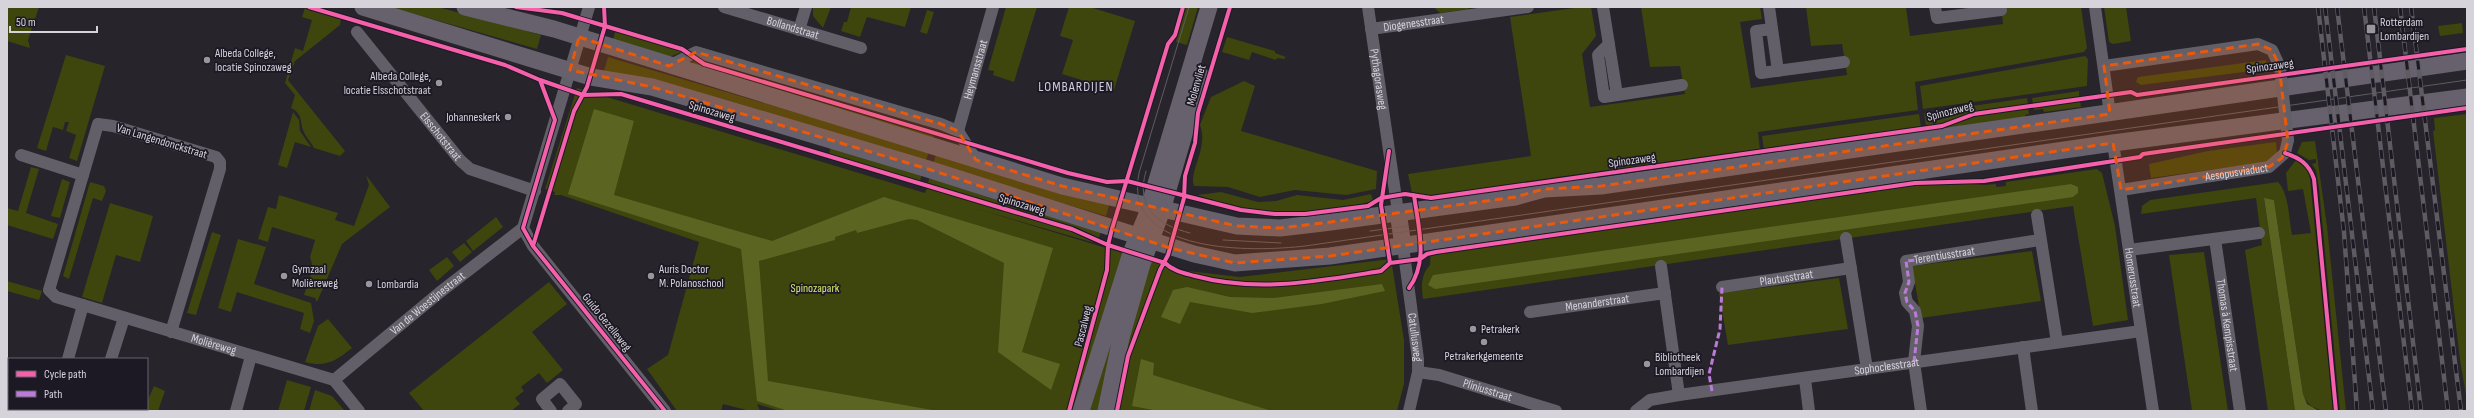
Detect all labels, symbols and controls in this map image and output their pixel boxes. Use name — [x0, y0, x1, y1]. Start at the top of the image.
scale bar — [10, 8, 97, 34]
street label: Diogenesstraat — [1382, 12, 1445, 35]
street label: Bollandstraat — [765, 13, 821, 43]
text: 50 m — [16, 15, 36, 30]
place label: Rotterdam Lombardijen — [2380, 15, 2429, 44]
marker: Rotterdam Lombardijen — [2365, 23, 2377, 35]
street label: Heymansstraat — [960, 38, 992, 101]
place label: Albeda College, locatie Spinozaweg — [214, 46, 292, 75]
street label: Pythagorasweg — [1366, 48, 1390, 111]
marker: Albeda College, locatie Spinozaweg — [202, 55, 212, 65]
street label: Spinozaweg — [2245, 56, 2295, 77]
street label: Molenvliet — [1183, 63, 1210, 107]
place label: Albeda College, locatie Elsschotstraat — [344, 69, 431, 98]
marker: Albeda College, locatie Elsschotstraat — [434, 78, 444, 88]
district label: LOMBARDIJEN — [1038, 78, 1114, 95]
street label: Spinozaweg — [687, 97, 737, 126]
street label: Spinozaweg — [1925, 98, 1975, 125]
street label: Elsschotstraat — [416, 109, 465, 164]
place label: Johanneskerk — [445, 110, 500, 125]
marker: Johanneskerk — [503, 112, 513, 122]
street label: Van Langendonckstraat — [115, 121, 209, 162]
street label: Spinozaweg — [1607, 150, 1657, 171]
street label: Aesopusviaduct — [2203, 160, 2270, 185]
street label: Spinozaweg — [997, 190, 1047, 219]
street label: Terentiusstraat — [1913, 243, 1976, 268]
street label: Homerusstraat — [2121, 247, 2145, 309]
place label: Gymzaal Molièreweg — [292, 262, 338, 291]
place label: Auris Doctor M. Polanoschool — [658, 262, 724, 291]
street label: Plautusstraat — [1759, 267, 1815, 289]
street label: Van de Woestijnestraat — [387, 268, 469, 338]
marker: Gymzaal Molièreweg — [279, 271, 289, 281]
marker: Auris Doctor M. Polanoschool — [646, 271, 656, 281]
place label: Lombardia — [377, 277, 419, 292]
street label: Thomas à Kempisstraat — [2213, 278, 2241, 373]
marker: Lombardia — [364, 279, 374, 289]
park label: Spinozapark — [791, 281, 840, 296]
street label: Guido Gezelleweg — [579, 290, 635, 355]
street label: Menanderstraat — [1565, 291, 1631, 315]
street label: Pascalweg — [1071, 304, 1096, 348]
street label: Catullusweg — [1404, 312, 1425, 362]
place label: Petrakerk — [1481, 322, 1520, 337]
marker: Petrakerk — [1468, 324, 1478, 334]
street label: Molièreweg — [189, 331, 238, 358]
marker: Petrakerkgemeente — [1479, 337, 1489, 347]
place label: Petrakerkgemeente — [1445, 349, 1524, 364]
place label: Bibliotheek Lombardijen — [1655, 350, 1704, 379]
street label: Sophoclesstraat — [1853, 355, 1921, 379]
legend — [8, 358, 148, 410]
marker: Bibliotheek Lombardijen — [1642, 359, 1652, 369]
text: Cycle path — [44, 367, 86, 382]
street label: Pliniusstraat — [1461, 376, 1514, 405]
text: Path — [44, 387, 62, 402]

